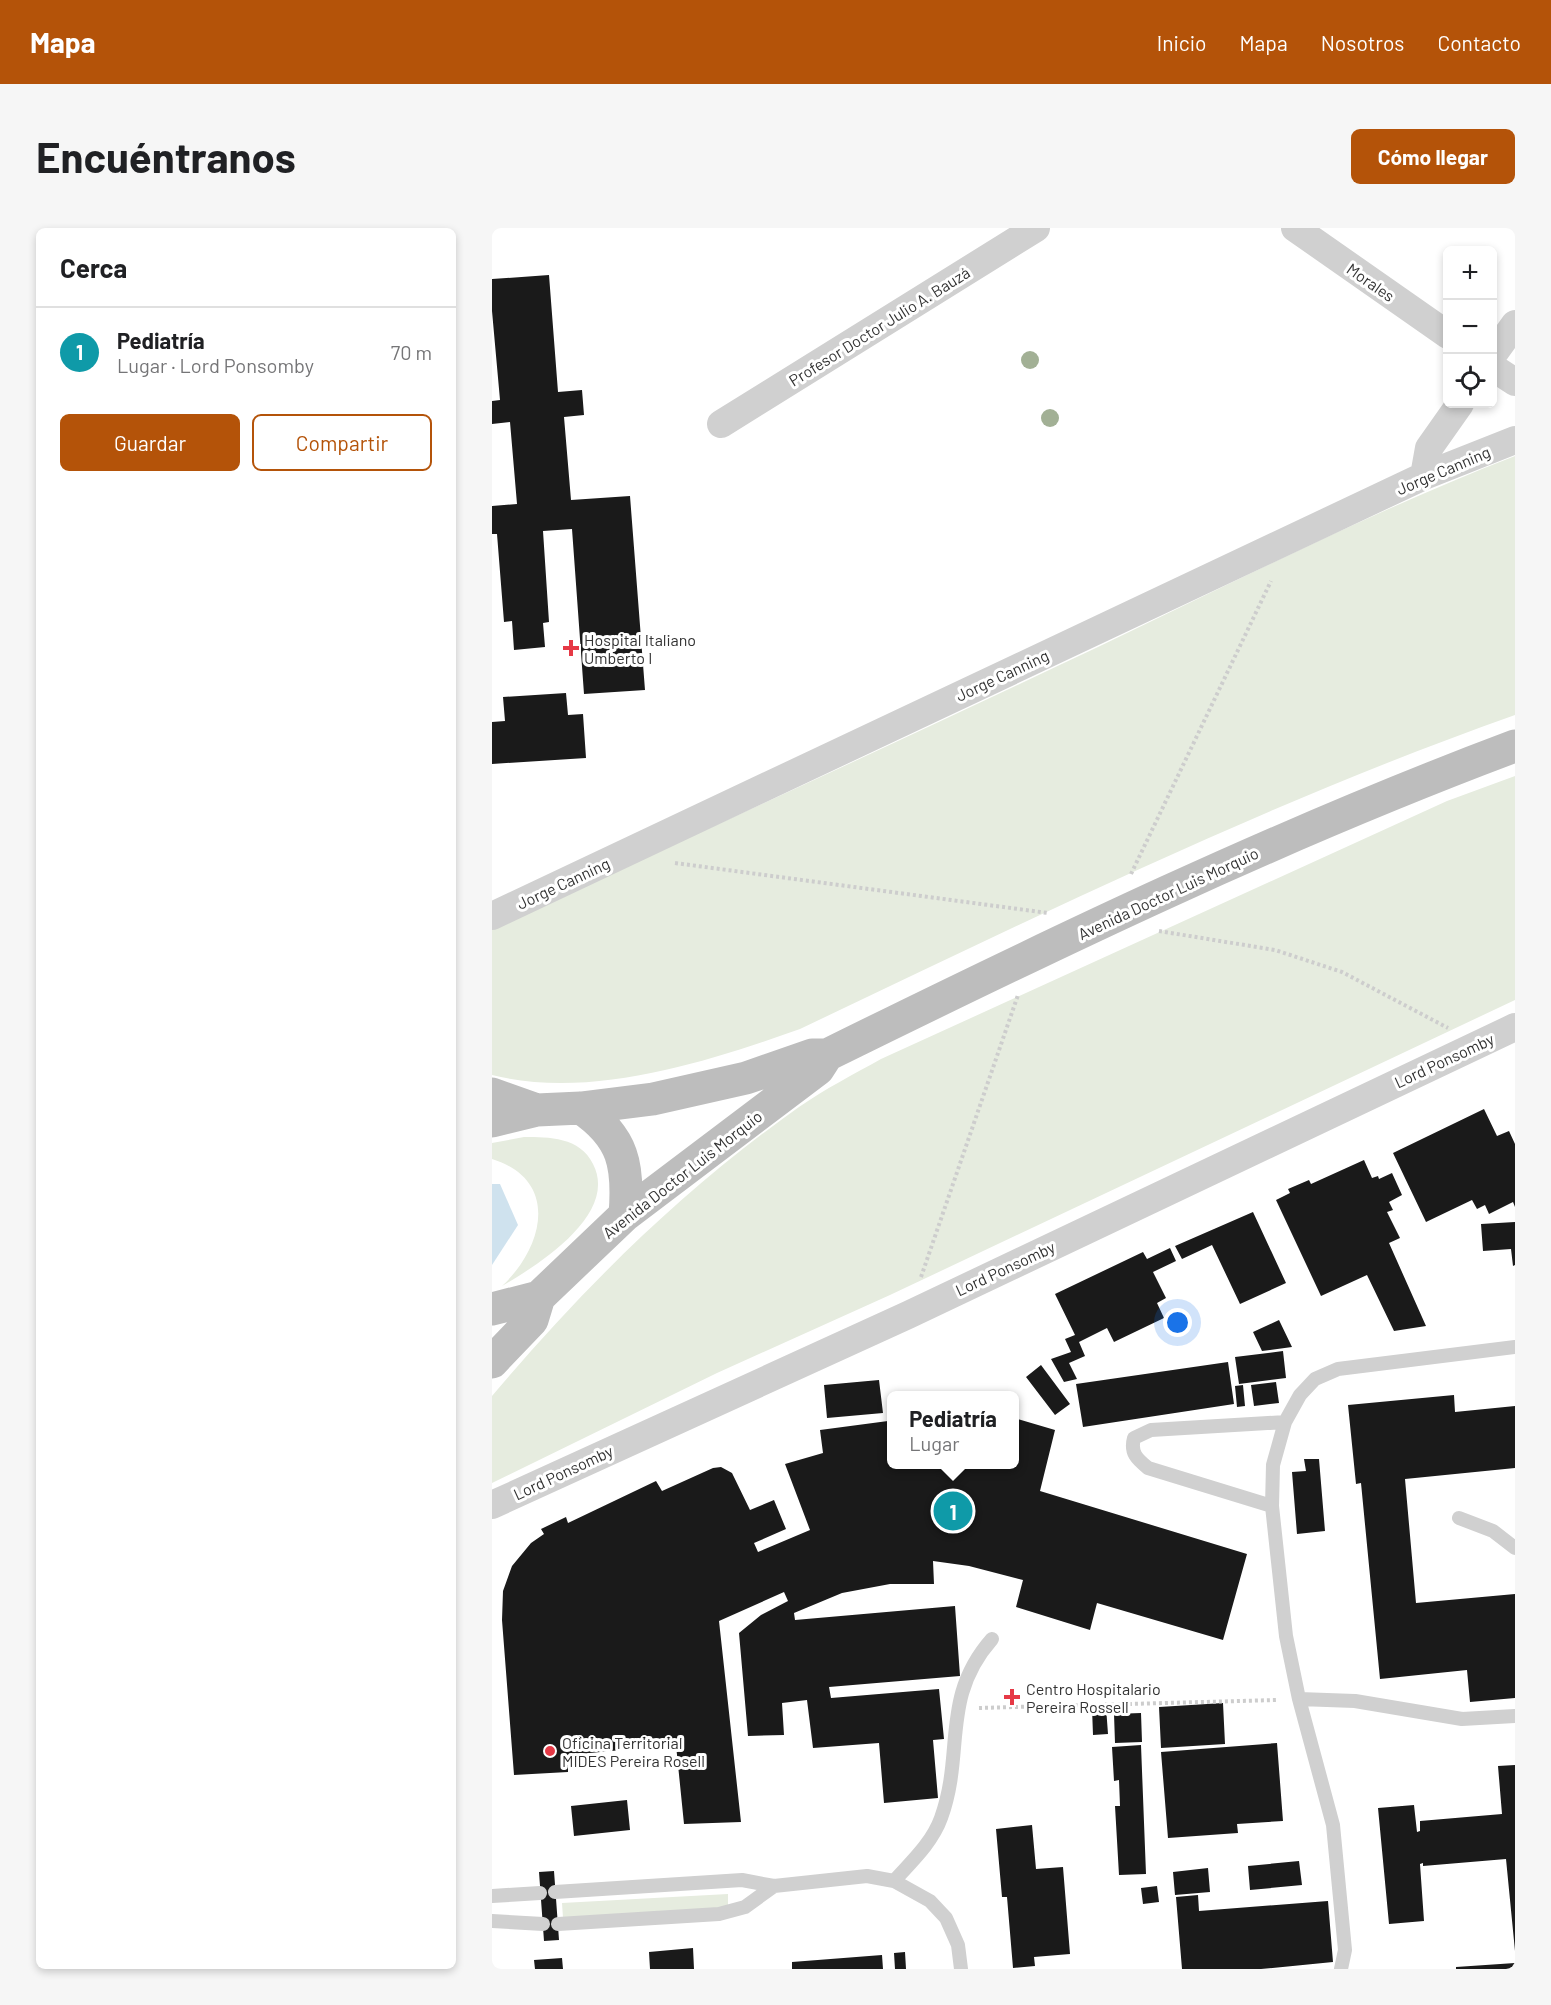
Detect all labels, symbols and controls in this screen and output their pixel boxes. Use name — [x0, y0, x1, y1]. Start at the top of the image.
text: Mapa — [30, 25, 96, 59]
text: Inicio — [1157, 30, 1207, 55]
text: Mapa — [1240, 30, 1288, 55]
text: Nosotros — [1321, 30, 1404, 55]
text: Contacto — [1437, 30, 1521, 55]
button: Cómo llegar — [1351, 129, 1515, 184]
text: Encuéntranos — [36, 131, 296, 181]
map controls — [1443, 246, 1497, 408]
button: + — [1443, 246, 1497, 300]
text: Cerca — [60, 252, 127, 283]
street label: Morales — [1343, 259, 1399, 305]
street label: Profesor Doctor Julio A. Bauzá — [785, 262, 973, 390]
button: − — [1443, 300, 1497, 354]
text: Pediatría — [117, 327, 205, 353]
text: 1 — [76, 340, 83, 364]
text: 70 m — [391, 340, 432, 364]
text: Lugar · Lord Ponsomby — [117, 353, 314, 377]
button: locate — [1443, 354, 1497, 408]
button: Guardar — [60, 414, 240, 471]
button: Compartir — [252, 414, 432, 471]
street label: Jorge Canning — [1393, 442, 1493, 498]
place label: Hospital Italiano Umberto I — [584, 630, 696, 667]
marker: Hospital Italiano Umberto I — [562, 639, 580, 657]
street label: Jorge Canning — [953, 645, 1051, 705]
street label: Avenida Doctor Luis Morquio — [1075, 843, 1261, 943]
street label: Jorge Canning — [514, 853, 612, 913]
street label: Lord Ponsomby — [1391, 1028, 1497, 1091]
street label: Avenida Doctor Luis Morquio — [599, 1106, 765, 1242]
street label: Lord Ponsomby — [952, 1236, 1058, 1299]
your location — [1163, 1308, 1192, 1337]
popup — [887, 1391, 1019, 1469]
text: Pediatría — [909, 1405, 997, 1431]
text: Lugar — [909, 1431, 960, 1455]
street label: Lord Ponsomby — [510, 1440, 616, 1503]
pin: 1 — [934, 1488, 972, 1534]
place label: Centro Hospitalario Pereira Rossell — [1026, 1679, 1161, 1716]
marker: Centro Hospitalario Pereira Rossell — [1003, 1688, 1021, 1706]
place label: Oficina Territorial MIDES Pereira Rosell — [562, 1733, 705, 1770]
marker: Oficina Territorial MIDES Pereira Rosell — [543, 1744, 557, 1758]

